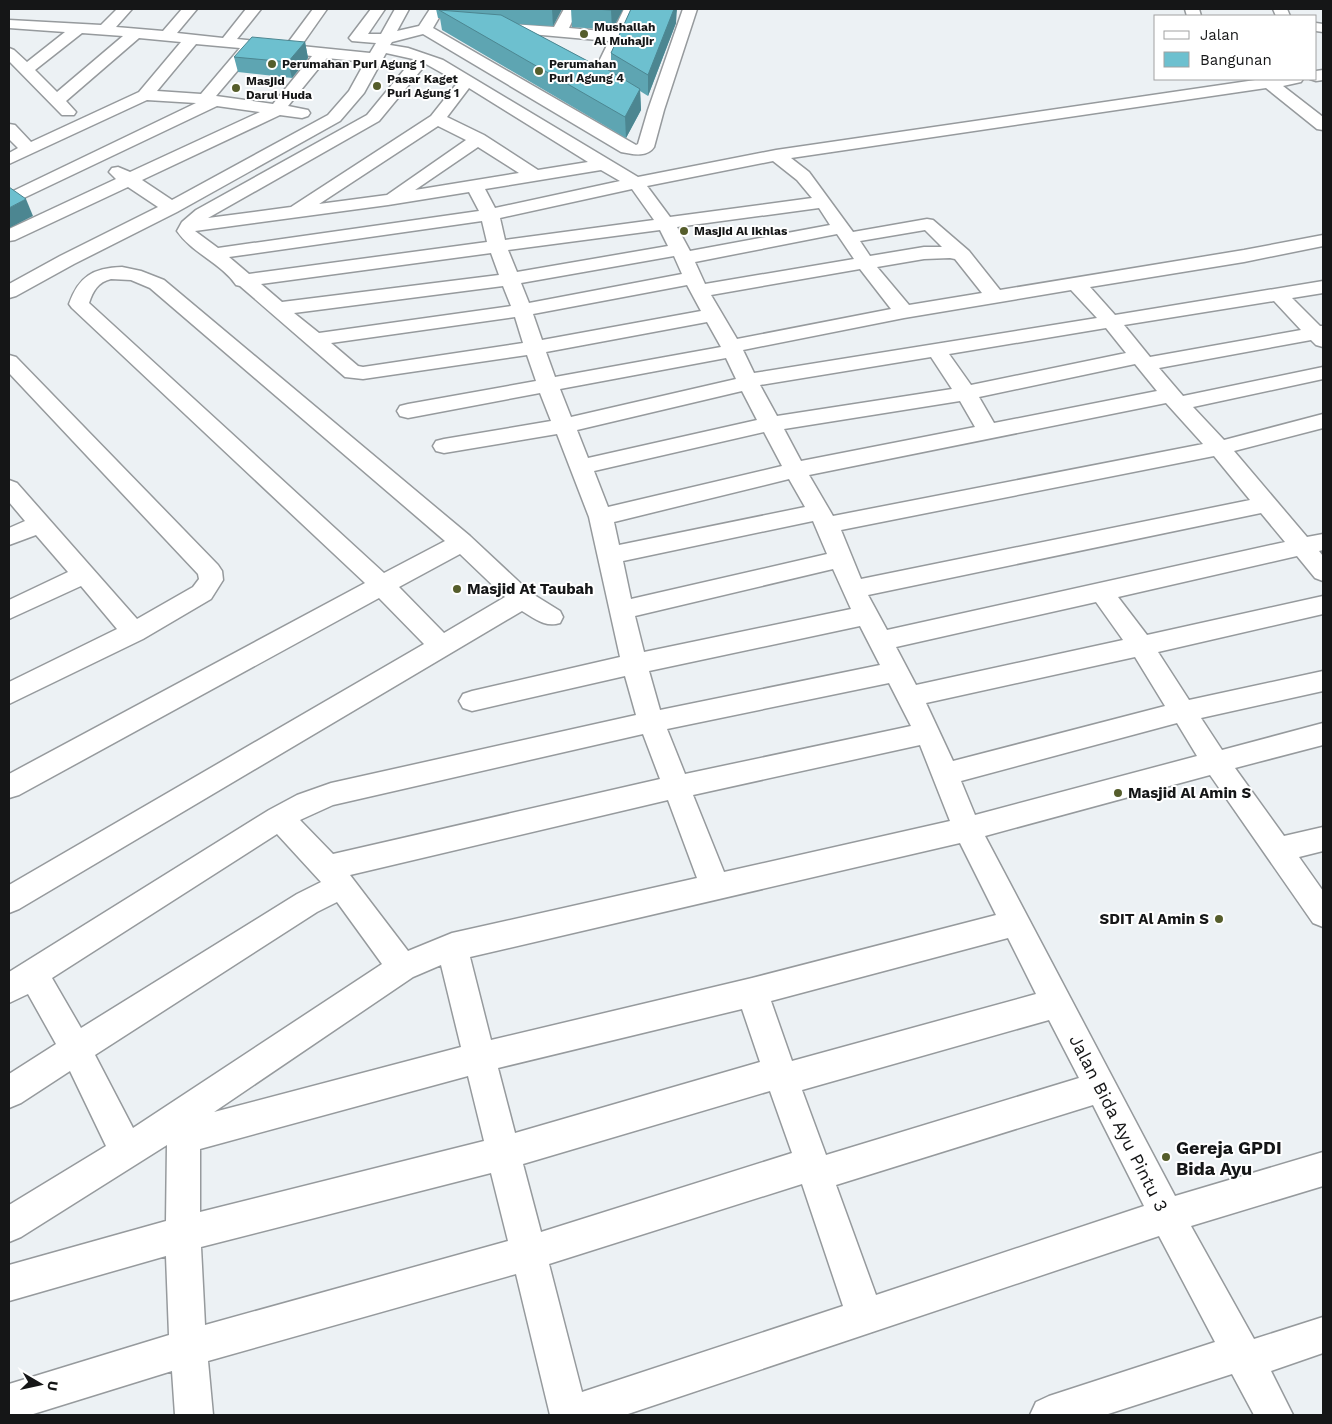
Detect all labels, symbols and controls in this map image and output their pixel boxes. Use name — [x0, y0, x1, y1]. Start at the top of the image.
legend — [1154, 15, 1317, 80]
place label: Mushallah Al Muhajir — [594, 20, 655, 48]
text: Jalan — [1200, 26, 1239, 44]
marker: Mushallah Al Muhajir — [578, 28, 590, 40]
text: Bangunan — [1200, 51, 1272, 69]
place label: Perumahan Puri Agung 1 — [282, 57, 425, 71]
place label: Perumahan Puri Agung 4 — [549, 57, 624, 85]
marker: Perumahan Puri Agung 1 — [266, 58, 278, 70]
marker: Perumahan Puri Agung 4 — [533, 65, 545, 77]
place label: Pasar Kaget Puri Agung 1 — [387, 72, 459, 100]
place label: Masjid Darul Huda — [246, 74, 312, 102]
marker: Pasar Kaget Puri Agung 1 — [371, 80, 383, 92]
marker: Masjid Darul Huda — [230, 82, 242, 94]
place label: Masjid Al Ikhlas — [694, 224, 788, 238]
marker: Masjid Al Ikhlas — [678, 225, 690, 237]
place label: Masjid At Taubah — [467, 580, 594, 598]
marker: Masjid At Taubah — [451, 583, 463, 595]
place label: Masjid Al Amin S — [1128, 784, 1251, 802]
marker: Masjid Al Amin S — [1112, 787, 1124, 799]
place label: SDIT Al Amin S — [1100, 910, 1209, 928]
marker: SDIT Al Amin S — [1213, 913, 1225, 925]
street label: Jalan Bida Ayu Pintu 3 — [1065, 1031, 1173, 1215]
place label: Gereja GPDI Bida Ayu — [1176, 1137, 1282, 1179]
marker: Gereja GPDI Bida Ayu — [1160, 1151, 1172, 1163]
north arrow — [15, 1359, 65, 1409]
text: U — [44, 1380, 62, 1392]

